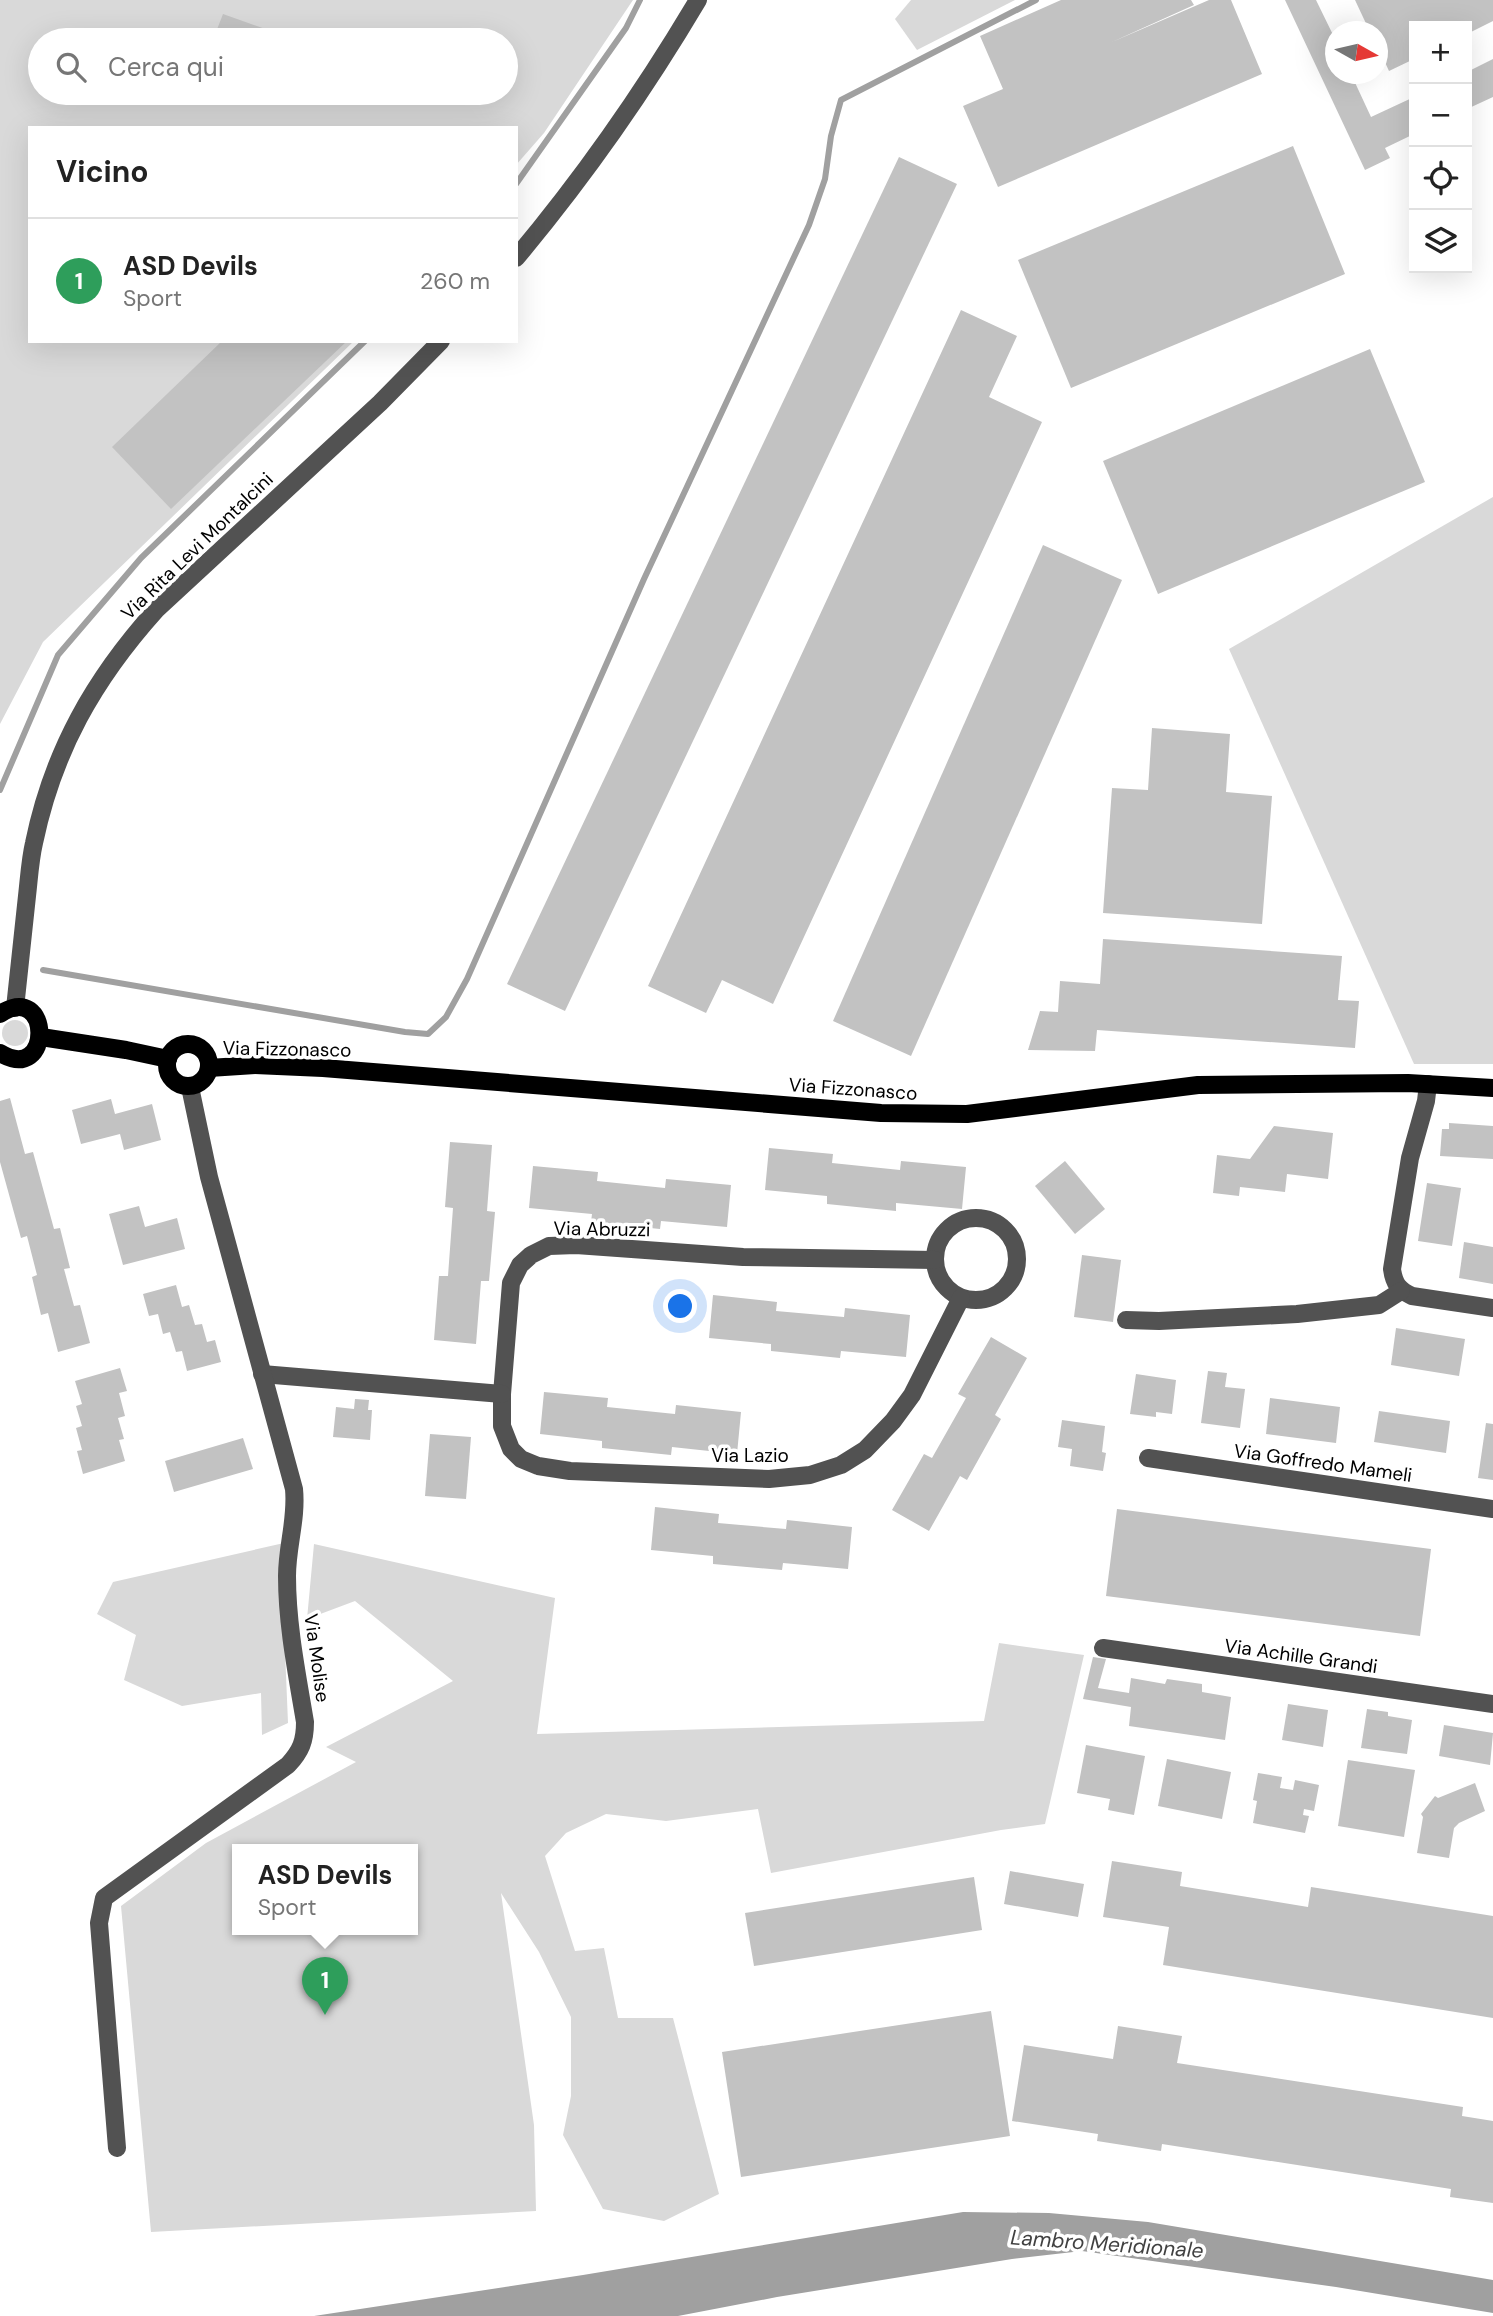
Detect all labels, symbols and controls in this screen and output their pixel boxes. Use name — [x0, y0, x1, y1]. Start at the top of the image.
north arrow — [1325, 21, 1388, 84]
map controls — [1409, 21, 1472, 273]
button: + — [1409, 21, 1472, 84]
search box — [28, 28, 518, 105]
icon: search — [52, 48, 90, 86]
text: Cerca qui — [108, 50, 224, 84]
button: − — [1409, 84, 1472, 147]
button: locate — [1409, 147, 1472, 210]
text: Vicino — [56, 152, 149, 191]
button: layers — [1409, 210, 1472, 273]
text: ASD Devils — [123, 249, 258, 283]
text: 1 — [75, 266, 83, 296]
text: 260 m — [420, 266, 490, 296]
text: Sport — [123, 283, 182, 313]
street label: Via Rita Levi Montalcini — [116, 467, 278, 625]
street label: Via Fizzonasco — [222, 1035, 352, 1063]
street label: Via Fizzonasco — [788, 1072, 918, 1106]
street label: Via Abruzzi — [553, 1216, 651, 1242]
your location — [663, 1289, 697, 1323]
street label: Via Goffredo Mameli — [1232, 1438, 1414, 1488]
street label: Via Lazio — [711, 1443, 789, 1468]
street label: Via Molise — [298, 1612, 336, 1704]
street label: Via Achille Grandi — [1223, 1633, 1379, 1679]
popup — [232, 1844, 418, 1935]
text: ASD Devils — [258, 1858, 392, 1892]
text: Sport — [258, 1892, 317, 1922]
pin: 1 — [302, 1957, 348, 2015]
water label: Lambro Meridionale — [1010, 2223, 1205, 2265]

